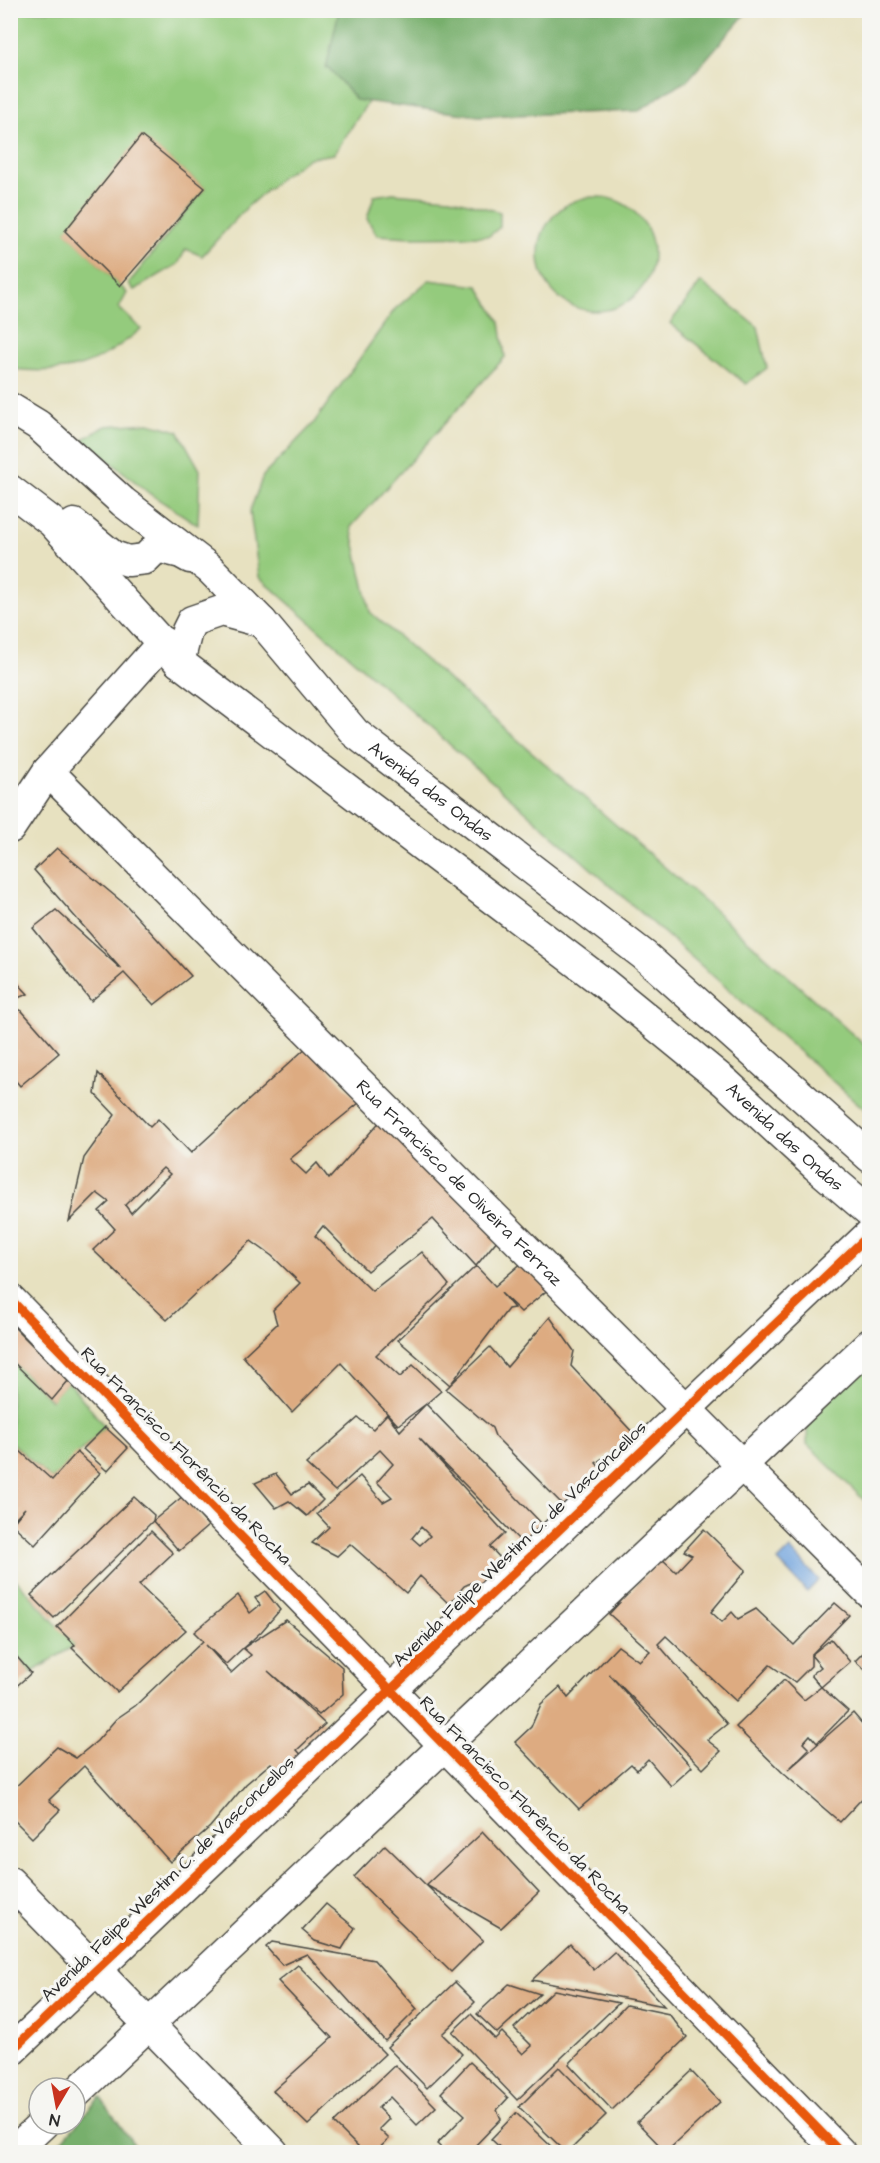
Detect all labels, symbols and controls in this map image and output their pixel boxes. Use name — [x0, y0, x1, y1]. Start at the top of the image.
street label: Avenida das Ondas — [363, 735, 498, 847]
street label: Rua Francisco de Oliveira Ferraz — [351, 1074, 569, 1292]
street label: Avenida das Ondas — [721, 1077, 849, 1197]
street label: Rua Francisco Florêncio da Rocha — [75, 1341, 297, 1571]
street label: Avenida Felipe Westim C. de Vasconcellos — [388, 1415, 652, 1673]
street label: Rua Francisco Florêncio da Rocha — [414, 1690, 636, 1920]
street label: Avenida Felipe Westim C. de Vasconcellos — [36, 1750, 300, 2008]
north arrow — [27, 2076, 87, 2136]
text: N — [48, 2108, 61, 2131]

